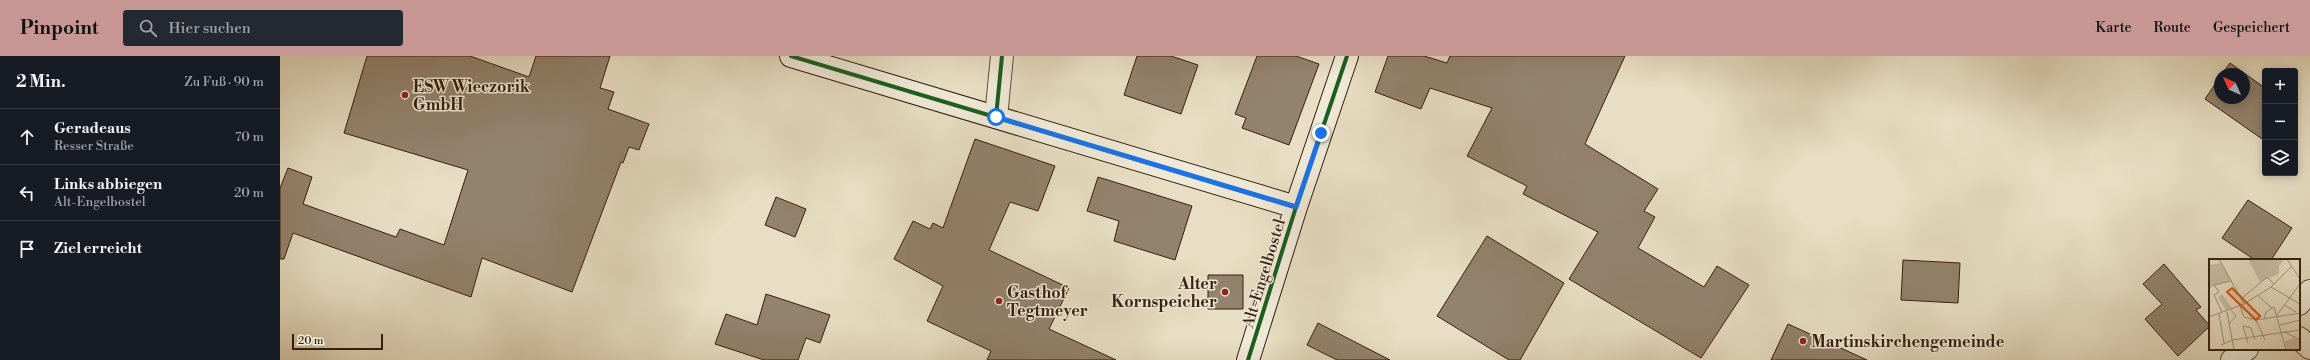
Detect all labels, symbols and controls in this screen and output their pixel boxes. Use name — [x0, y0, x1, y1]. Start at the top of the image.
search box — [123, 10, 403, 46]
text: Pinpoint — [20, 16, 99, 40]
icon: search — [137, 17, 159, 39]
text: Hier suchen — [169, 19, 251, 38]
text: Karte — [2095, 19, 2132, 37]
text: Route — [2154, 19, 2191, 37]
text: Gespeichert — [2213, 19, 2290, 37]
north arrow — [2214, 68, 2250, 104]
map controls — [2262, 68, 2298, 176]
button: + — [2262, 68, 2298, 104]
text: 2 Min. — [16, 71, 66, 93]
text: Zu Fuß · 90 m — [184, 74, 264, 90]
place label: ESW Wieczorik GmbH — [413, 77, 531, 115]
marker: ESW Wieczorik GmbH — [400, 90, 410, 100]
button: − — [2262, 104, 2298, 140]
route start — [987, 108, 1005, 126]
text: Geradeaus — [54, 119, 131, 138]
route end — [1312, 124, 1330, 142]
icon: ahead — [16, 126, 38, 148]
text: 70 m — [235, 129, 264, 145]
text: Resser Straße — [54, 138, 134, 154]
button: layers — [2262, 140, 2298, 176]
text: Links abbiegen — [54, 175, 162, 194]
icon: left — [16, 182, 38, 204]
text: 20 m — [234, 185, 264, 201]
text: Alt-Engelbostel — [54, 194, 146, 210]
street label: Alt-Engelbostel — [1238, 216, 1290, 331]
icon: arrive — [16, 238, 38, 260]
text: Ziel erreicht — [54, 239, 142, 258]
inset map — [2209, 259, 2300, 350]
place label: Alter Kornspeicher — [1111, 274, 1217, 312]
place label: Gasthof Tegtmeyer — [1007, 283, 1088, 321]
marker: Alter Kornspeicher — [1220, 287, 1230, 297]
marker: Gasthof Tegtmeyer — [994, 296, 1004, 306]
scale bar — [292, 332, 383, 351]
place label: Martinskirchengemeinde — [1811, 332, 2005, 352]
text: 20 m — [298, 334, 323, 348]
marker: Martinskirchengemeinde — [1798, 336, 1808, 346]

